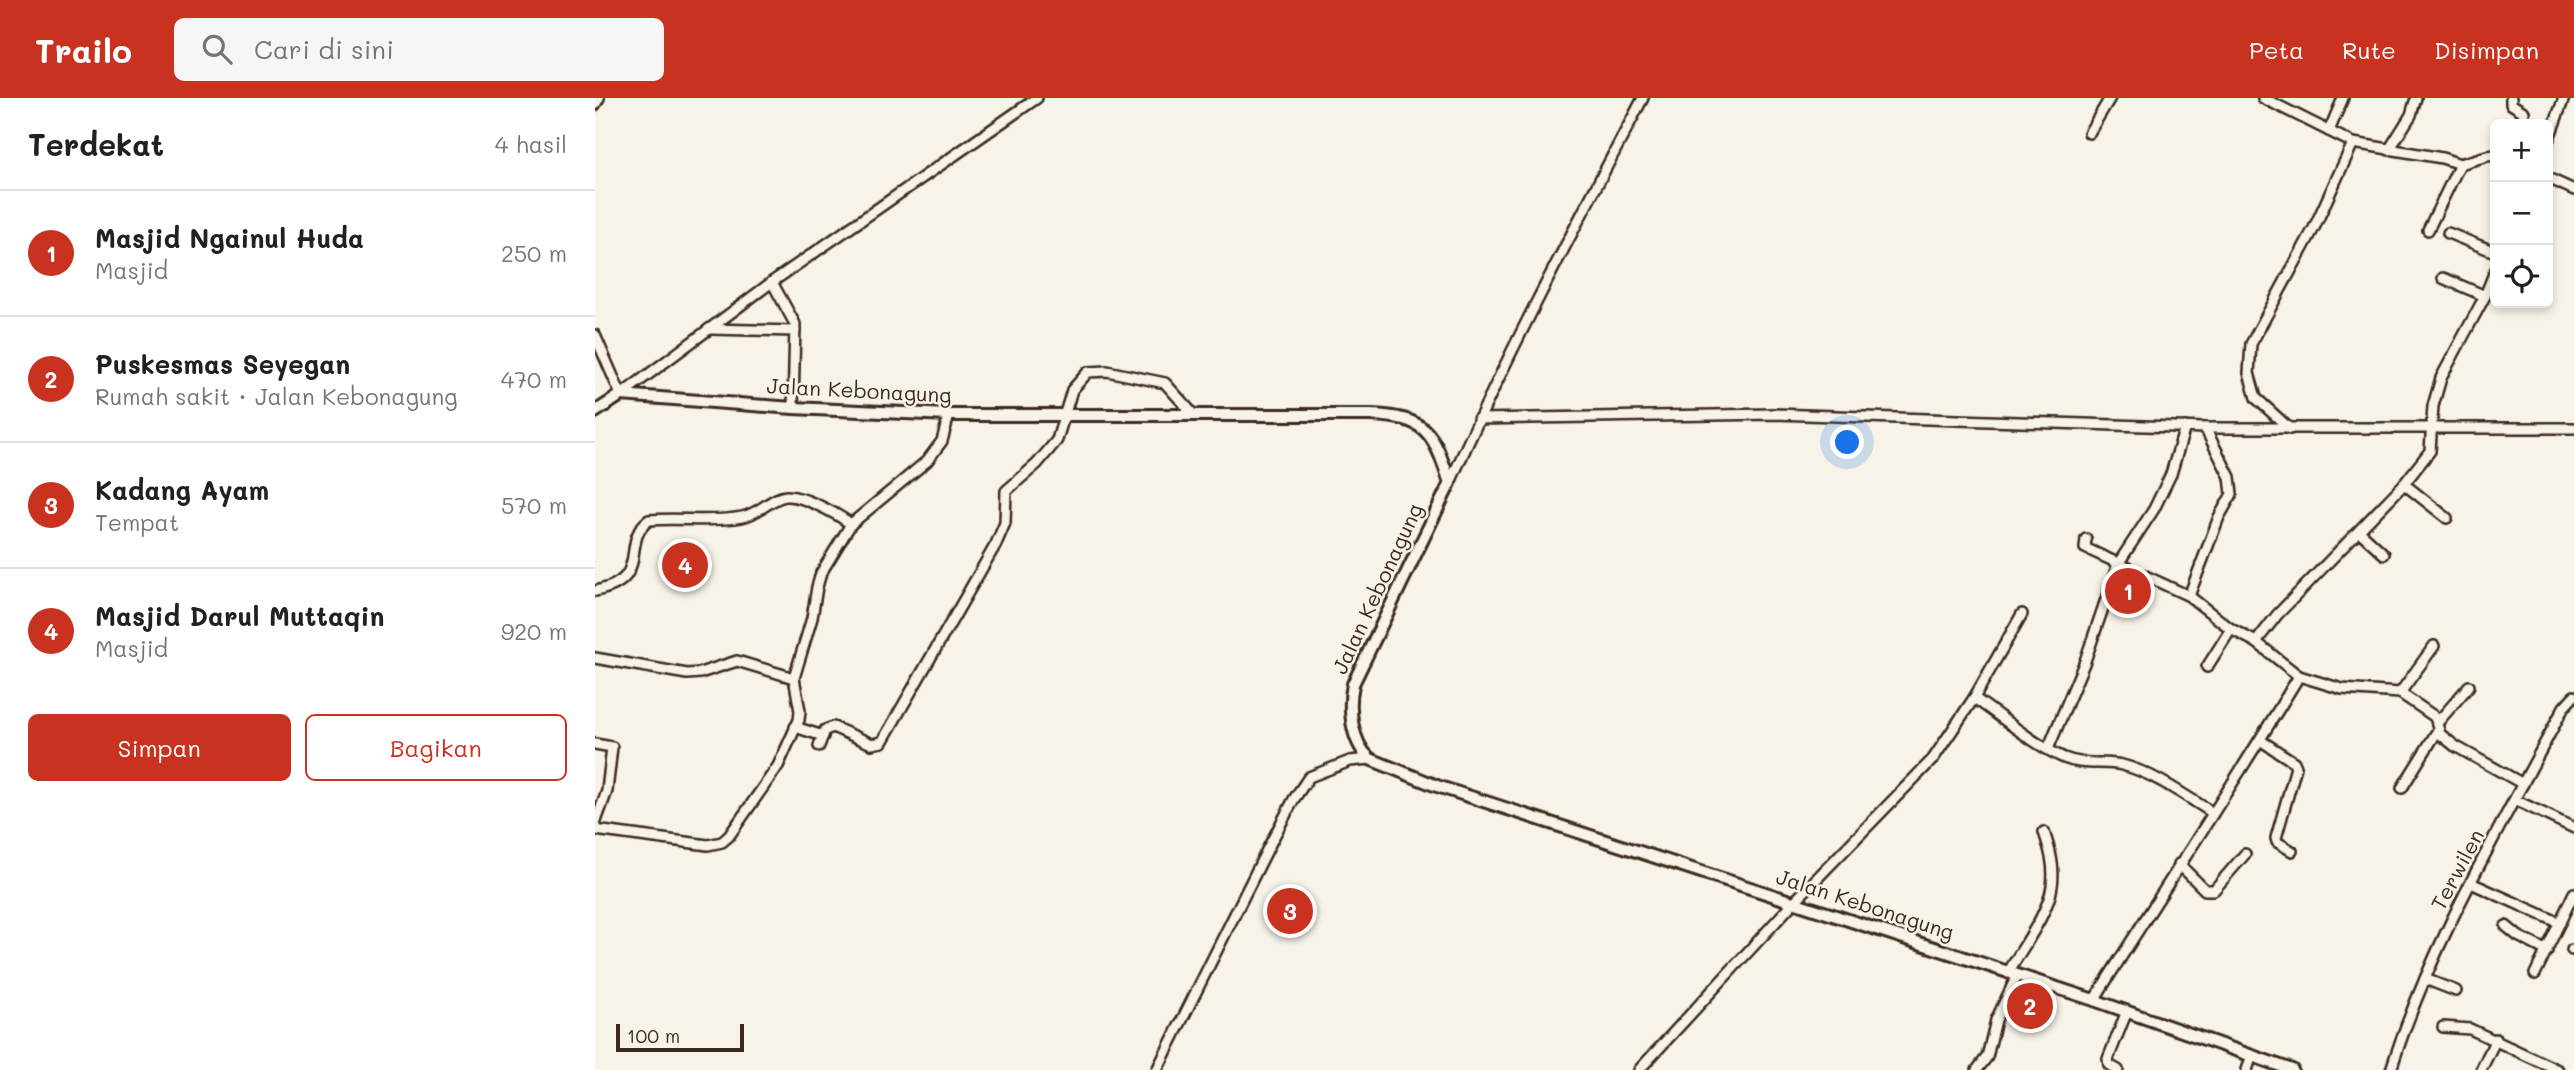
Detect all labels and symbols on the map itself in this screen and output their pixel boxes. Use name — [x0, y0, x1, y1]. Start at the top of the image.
street label: Jalan Kebonagung — [766, 371, 952, 408]
your location — [1830, 425, 1864, 459]
street label: Jalan Kebonagung — [1325, 499, 1428, 678]
pin: 4 — [662, 539, 708, 591]
pin: 1 — [2105, 565, 2151, 617]
street label: Terwilen — [2424, 824, 2489, 914]
street label: Jalan Kebonagung — [1773, 862, 1958, 945]
pin: 3 — [1267, 885, 1313, 937]
pin: 2 — [2007, 980, 2053, 1032]
scale bar — [616, 1021, 744, 1053]

